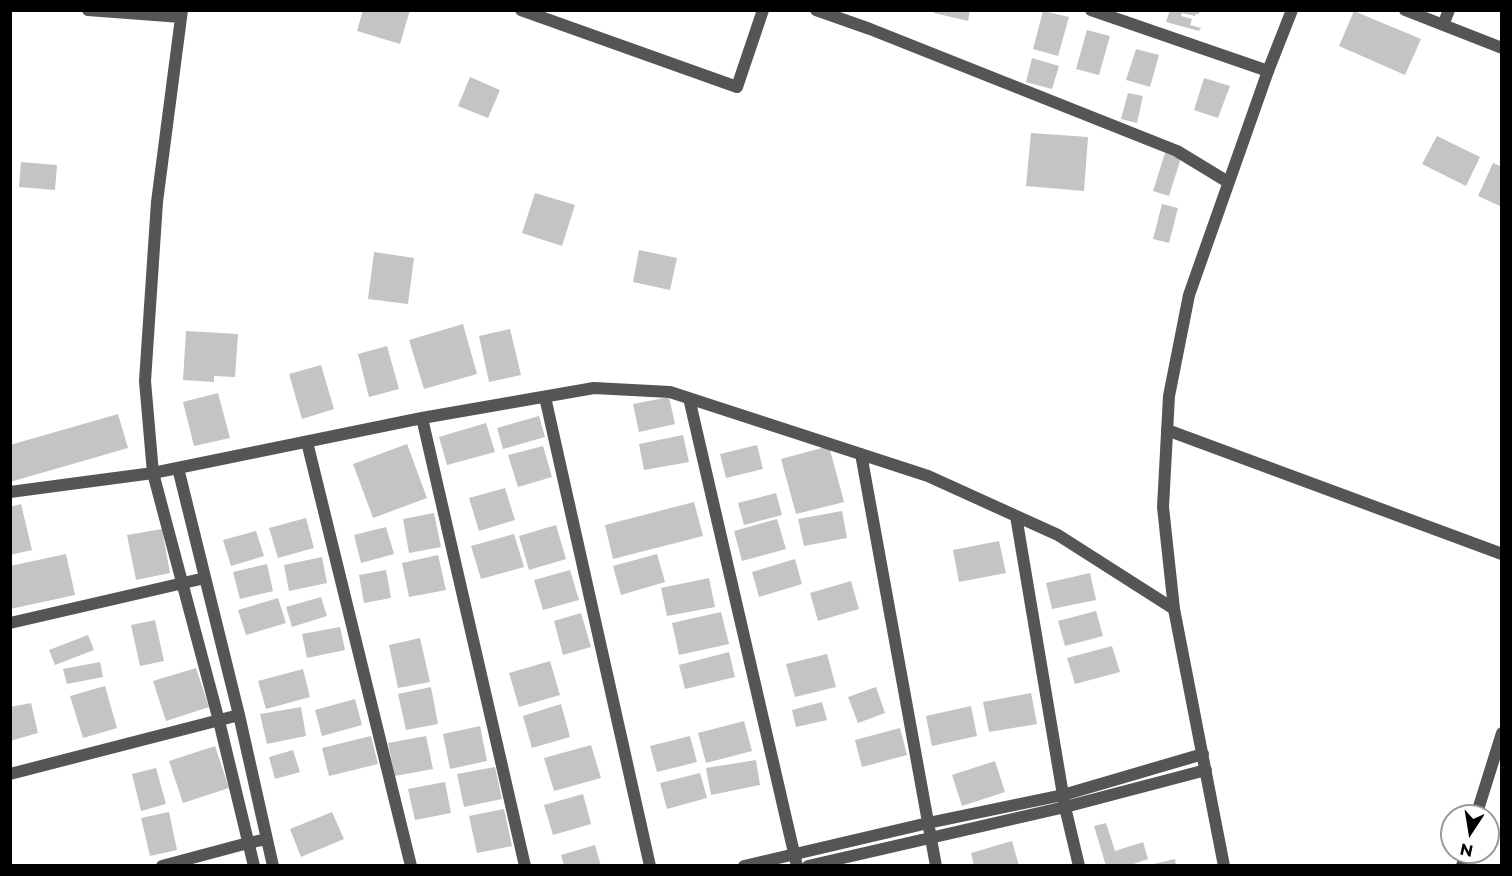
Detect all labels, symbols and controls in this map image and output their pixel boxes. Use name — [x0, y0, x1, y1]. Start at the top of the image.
north arrow — [1440, 804, 1500, 864]
text: N — [1458, 840, 1475, 861]

